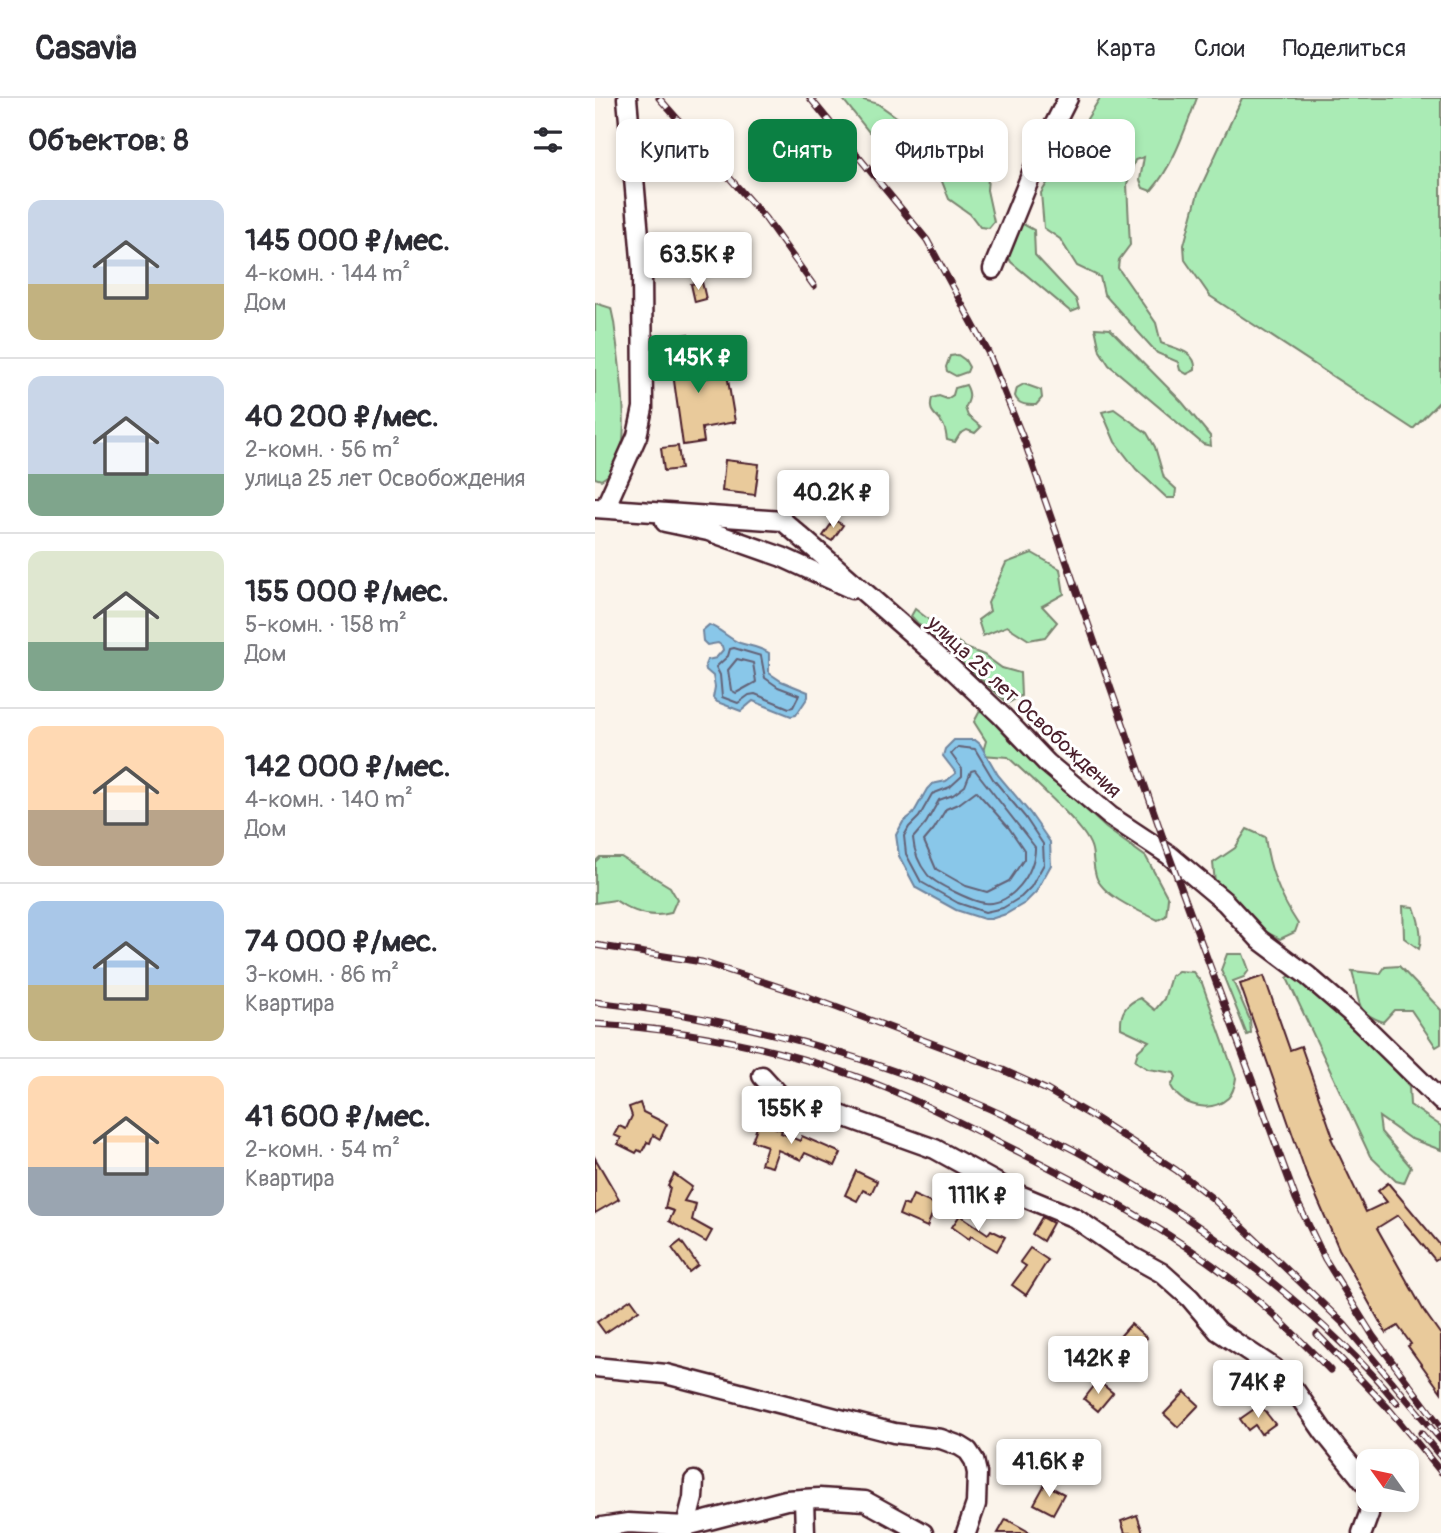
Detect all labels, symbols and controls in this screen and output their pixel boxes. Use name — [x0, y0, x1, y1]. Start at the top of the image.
text: Casavia — [35, 28, 137, 69]
text: Карта — [1096, 34, 1156, 63]
text: Слои — [1194, 34, 1245, 63]
text: Поделиться — [1283, 34, 1406, 63]
chip: Купить — [616, 119, 734, 182]
chip: Снять — [748, 119, 857, 182]
chip: Фильтры — [871, 119, 1008, 182]
chip: Новое — [1022, 119, 1135, 182]
icon: filters — [529, 121, 567, 159]
text: Объектов: 8 — [28, 122, 189, 159]
text: 145 000 ₽/мес. — [245, 222, 450, 259]
icon: home — [84, 228, 168, 312]
pin: 63.5K ₽ — [633, 232, 763, 292]
text: 63.5K ₽ — [660, 240, 736, 269]
text: 4-комн. · 144 m² — [245, 259, 410, 288]
text: Дом — [245, 288, 286, 317]
pin: 145K ₽ — [641, 336, 755, 395]
text: 145K ₽ — [664, 343, 732, 372]
text: 40 200 ₽/мес. — [245, 398, 439, 435]
icon: home — [84, 404, 168, 488]
text: 2-комн. · 56 m² — [245, 435, 400, 464]
text: улица 25 лет Освобождения — [245, 464, 525, 493]
pin: 40.2K ₽ — [768, 470, 898, 530]
text: 40.2K ₽ — [793, 478, 873, 507]
text: 155 000 ₽/мес. — [245, 573, 449, 610]
icon: home — [84, 579, 168, 663]
street label: улица 25 лет Освобождения — [920, 609, 1127, 804]
text: 5-комн. · 158 m² — [245, 610, 407, 639]
text: Дом — [245, 639, 286, 668]
text: 142 000 ₽/мес. — [245, 748, 451, 785]
icon: home — [84, 754, 168, 838]
text: 4-комн. · 140 m² — [245, 785, 413, 814]
text: Дом — [245, 814, 286, 843]
text: 74 000 ₽/мес. — [245, 923, 438, 960]
icon: home — [84, 929, 168, 1013]
text: 3-комн. · 86 m² — [245, 960, 399, 989]
text: Квартира — [245, 989, 334, 1018]
pin: 155K ₽ — [734, 1086, 848, 1146]
text: 155K ₽ — [758, 1094, 824, 1123]
text: 41 600 ₽/мес. — [245, 1098, 431, 1135]
icon: home — [84, 1104, 168, 1188]
text: 2-комн. · 54 m² — [245, 1135, 400, 1164]
text: Квартира — [245, 1164, 334, 1193]
pin: 111K ₽ — [921, 1174, 1035, 1233]
text: 111K ₽ — [948, 1181, 1008, 1210]
pin: 142K ₽ — [1041, 1336, 1155, 1396]
text: 142K ₽ — [1064, 1344, 1132, 1373]
pin: 74K ₽ — [1209, 1360, 1307, 1420]
text: 74K ₽ — [1229, 1368, 1287, 1397]
pin: 41.6K ₽ — [984, 1440, 1114, 1499]
text: 41.6K ₽ — [1012, 1447, 1086, 1476]
north arrow — [1356, 1449, 1419, 1512]
map controls — [1356, 1449, 1419, 1512]

